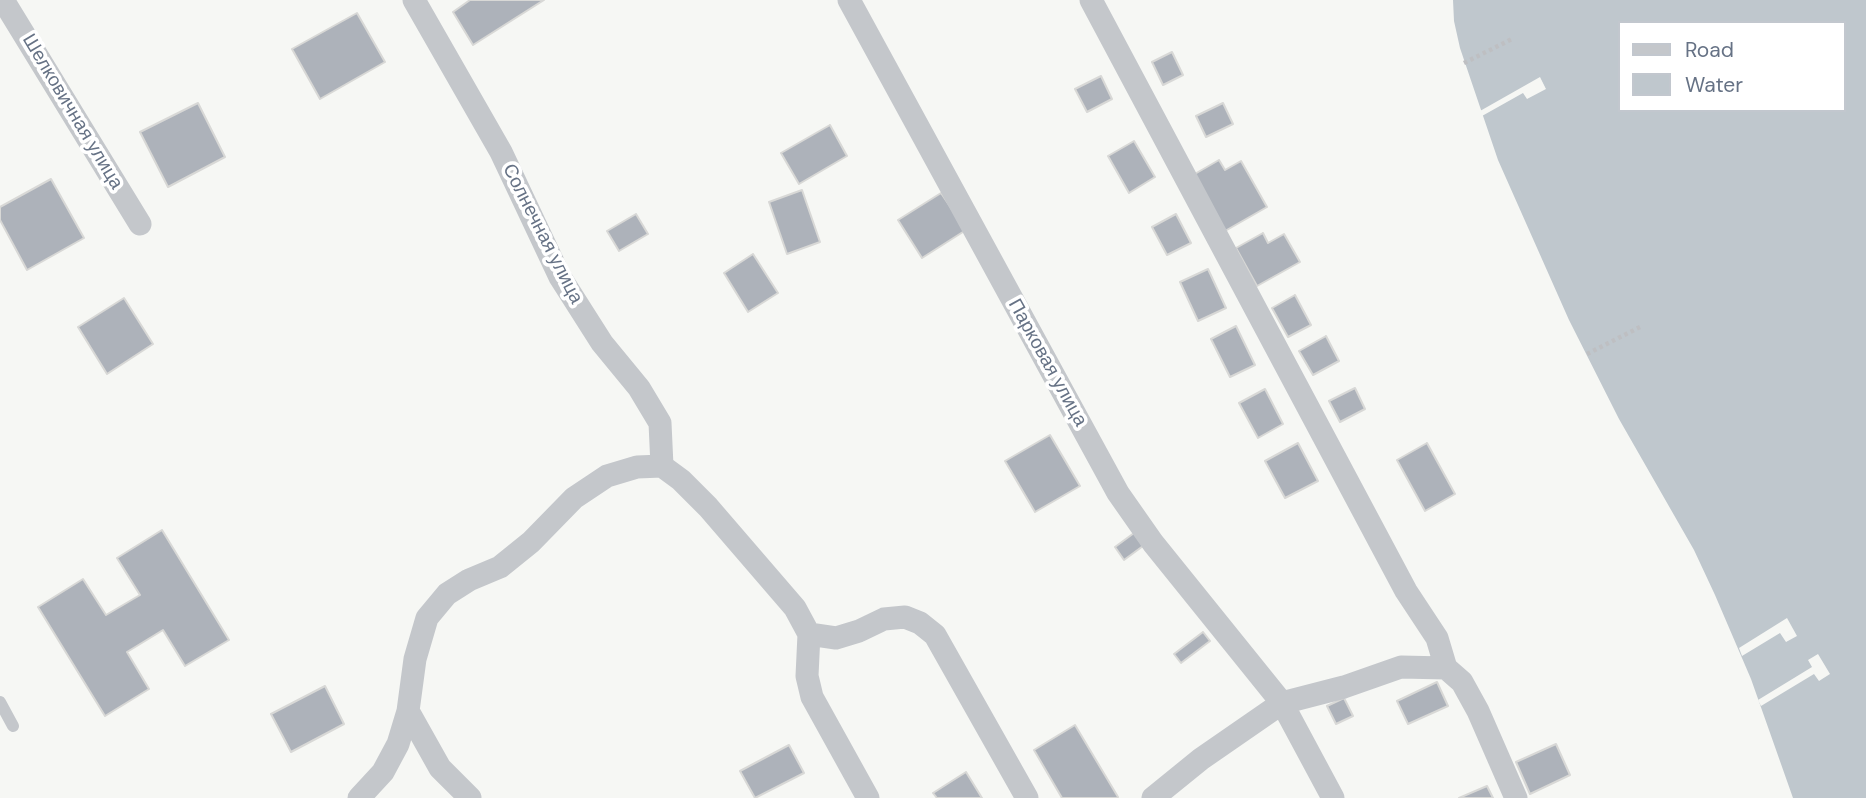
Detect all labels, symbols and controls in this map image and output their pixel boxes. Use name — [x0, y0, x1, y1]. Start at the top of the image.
legend — [1618, 21, 1845, 112]
street label: Шелковичная улица — [17, 30, 127, 194]
text: Road — [1685, 36, 1734, 64]
text: Water — [1685, 71, 1743, 99]
street label: Солнечная улица — [497, 160, 587, 308]
street label: Парковая улица — [1003, 295, 1091, 431]

